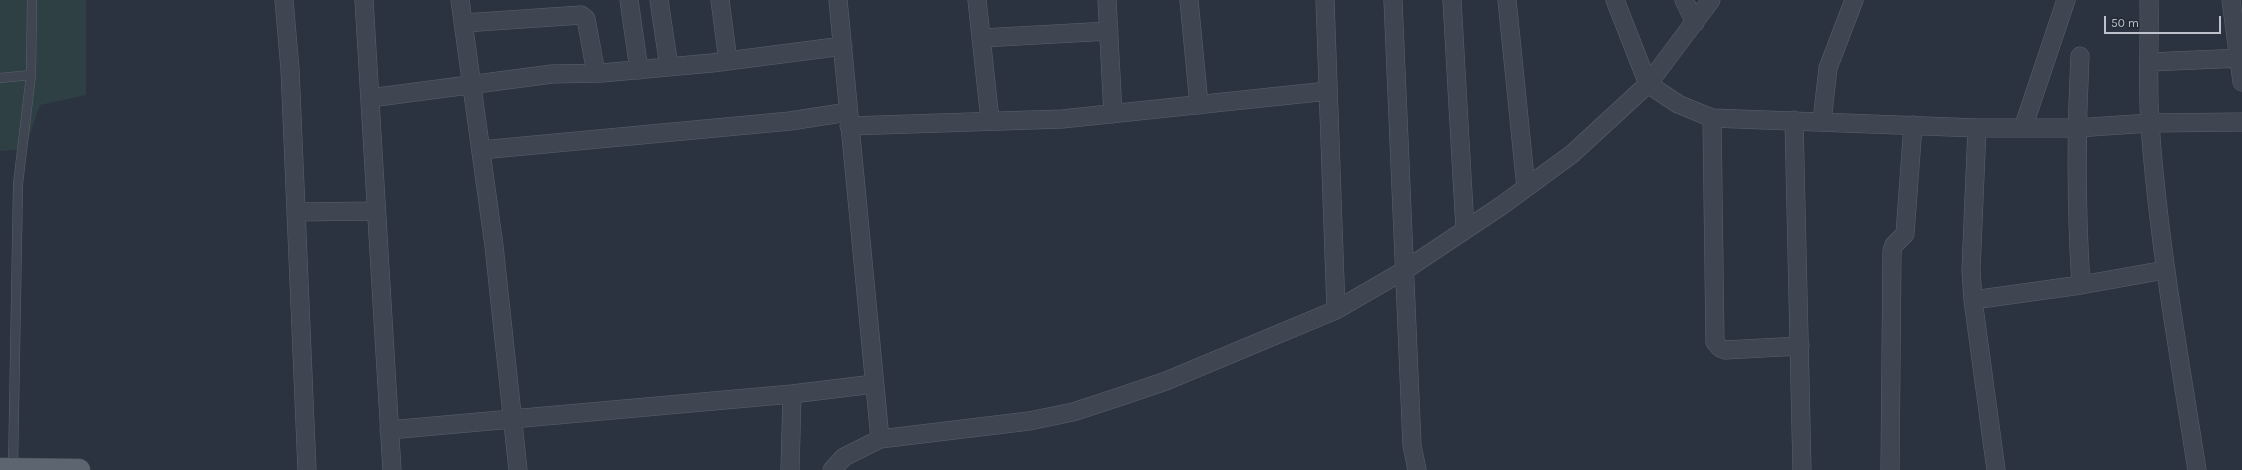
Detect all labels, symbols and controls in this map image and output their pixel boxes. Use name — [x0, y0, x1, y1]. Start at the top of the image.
scale bar — [2106, 8, 2223, 34]
text: 50 m — [2111, 16, 2139, 30]

